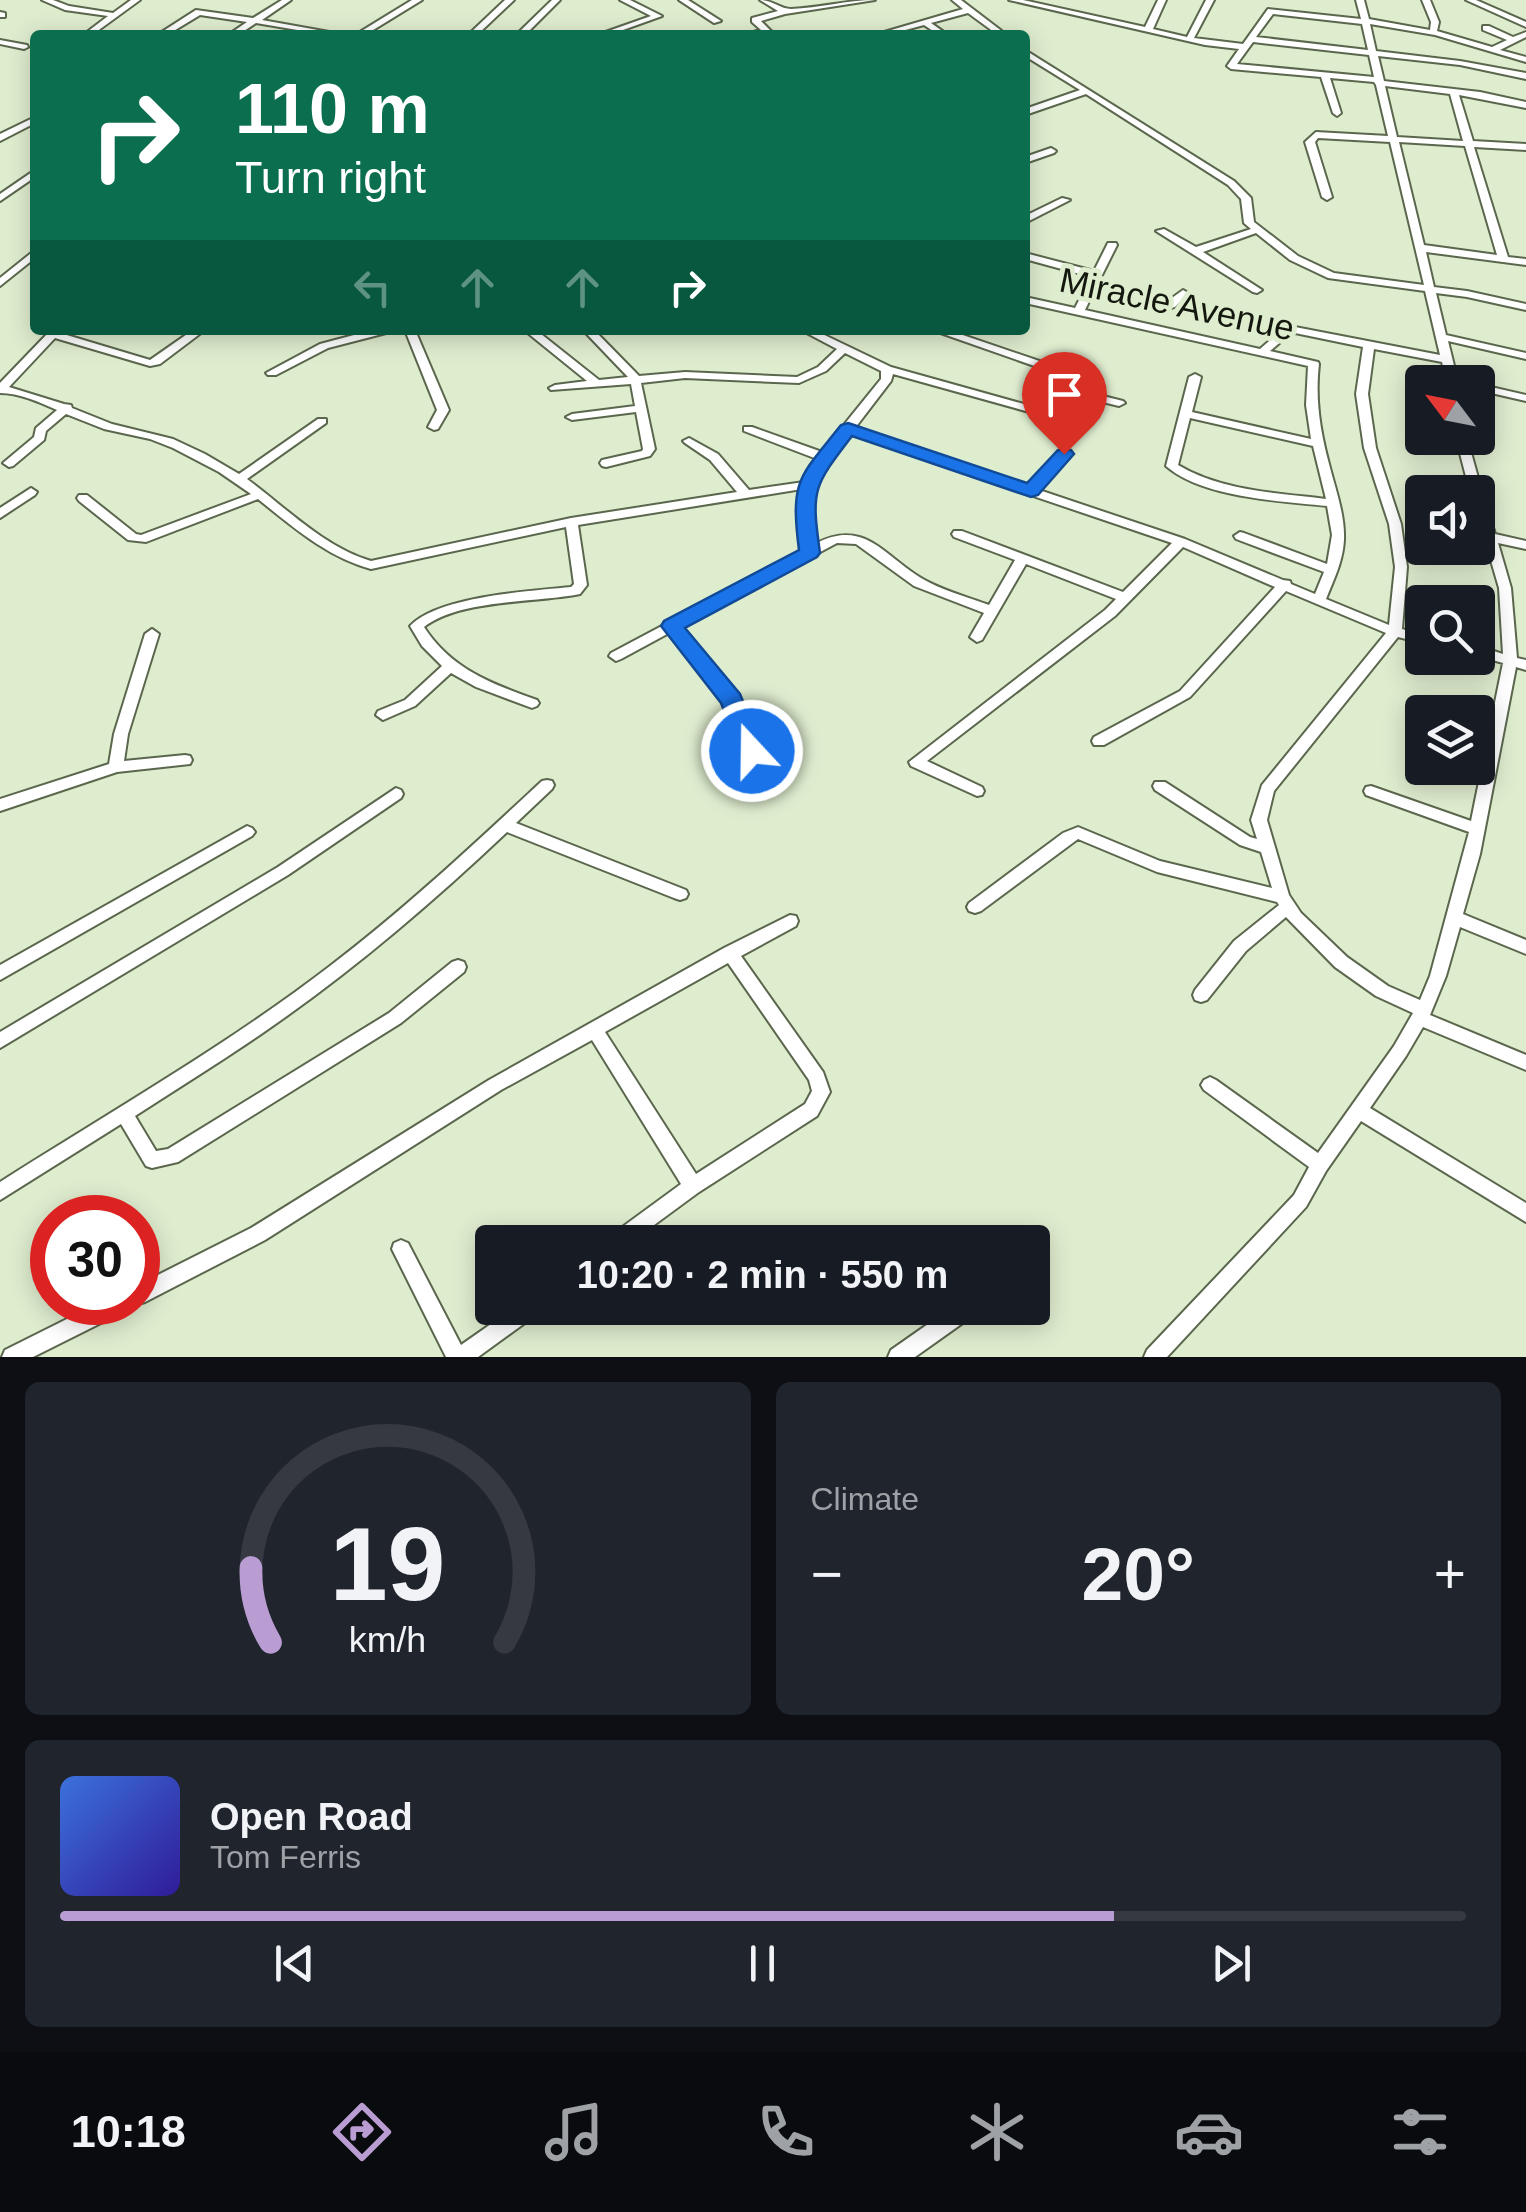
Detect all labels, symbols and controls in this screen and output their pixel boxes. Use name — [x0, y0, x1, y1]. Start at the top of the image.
icon: right — [70, 70, 200, 200]
text: 110 m — [235, 70, 430, 148]
text: Turn right — [235, 152, 426, 203]
icon: left — [345, 260, 400, 315]
icon: ahead — [450, 260, 505, 315]
icon: ahead — [555, 260, 610, 315]
icon: right — [660, 260, 715, 315]
street label: Miracle Avenue — [1056, 260, 1298, 347]
pin — [1022, 352, 1107, 455]
north arrow — [1405, 365, 1495, 455]
map controls — [1405, 365, 1495, 785]
icon: arrive — [1037, 367, 1092, 422]
button: sound — [1405, 475, 1495, 565]
button: search — [1405, 585, 1495, 675]
button: layers — [1405, 695, 1495, 785]
position arrow — [700, 699, 804, 803]
speed limit sign: 30 — [30, 1195, 160, 1325]
text: 10:20 · 2 min · 550 m — [577, 1254, 948, 1296]
text: Climate — [811, 1481, 919, 1517]
text: 19 — [330, 1506, 446, 1622]
text: 20° — [1082, 1532, 1195, 1616]
text: − — [811, 1543, 843, 1605]
text: + — [1434, 1543, 1466, 1605]
text: km/h — [349, 1620, 426, 1660]
text: Open Road — [210, 1796, 413, 1838]
text: Tom Ferris — [210, 1839, 361, 1875]
icon: previous — [267, 1936, 322, 1991]
icon: pause — [735, 1936, 790, 1991]
icon: next — [1204, 1936, 1259, 1991]
icon: directions — [327, 2097, 397, 2167]
icon: music — [539, 2097, 609, 2167]
icon: phone — [751, 2097, 821, 2167]
icon: climate — [962, 2097, 1032, 2167]
icon: car — [1174, 2097, 1244, 2167]
icon: filters — [1385, 2097, 1455, 2167]
text: 10:18 — [71, 2106, 186, 2157]

